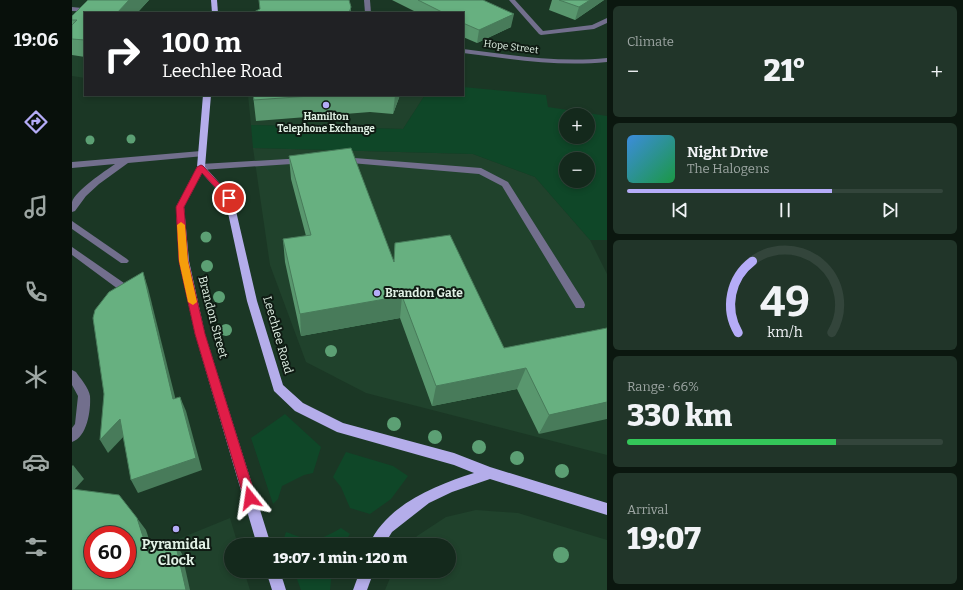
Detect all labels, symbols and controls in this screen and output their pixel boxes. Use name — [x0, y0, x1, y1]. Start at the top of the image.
text: 100 m — [162, 26, 241, 59]
icon: right — [96, 28, 148, 80]
text: 19:06 — [14, 29, 58, 51]
text: Climate — [627, 34, 674, 49]
street label: Hope Street — [483, 38, 539, 56]
text: 21° — [764, 53, 806, 89]
text: − — [627, 58, 639, 85]
text: + — [930, 58, 943, 85]
text: Leechlee Road — [162, 60, 282, 82]
marker: Hamilton Telephone Exchange — [321, 100, 331, 110]
icon: directions — [22, 108, 50, 136]
map controls — [559, 108, 595, 188]
button: + — [559, 108, 595, 144]
place label: Hamilton Telephone Exchange — [277, 111, 375, 135]
text: Night Drive — [687, 143, 768, 161]
button: − — [559, 152, 595, 188]
text: The Halogens — [687, 161, 769, 176]
pin — [212, 181, 246, 215]
icon: arrive — [218, 187, 240, 209]
icon: music — [22, 193, 50, 221]
icon: previous — [669, 199, 691, 221]
icon: pause — [774, 199, 796, 221]
icon: next — [879, 199, 901, 221]
street label: Brandon Street — [195, 274, 231, 360]
text: 49 — [760, 277, 810, 327]
icon: phone — [22, 278, 50, 306]
place label: Brandon Gate — [385, 286, 463, 300]
marker: Brandon Gate — [372, 288, 382, 298]
street label: Leechlee Road — [260, 295, 296, 375]
text: km/h — [767, 324, 803, 341]
icon: climate — [22, 363, 50, 391]
text: Range · 66% — [627, 379, 699, 394]
text: 330 km — [627, 398, 732, 434]
icon: car — [22, 448, 50, 476]
position arrow — [229, 477, 271, 519]
text: Arrival — [627, 502, 668, 517]
text: 19:07 — [627, 521, 701, 557]
marker: Pyramidal Clock — [171, 524, 181, 534]
speed limit sign: 60 — [84, 526, 136, 578]
icon: filters — [22, 533, 50, 561]
place label: Pyramidal Clock — [142, 536, 211, 569]
text: 19:07 · 1 min · 120 m — [273, 549, 407, 567]

